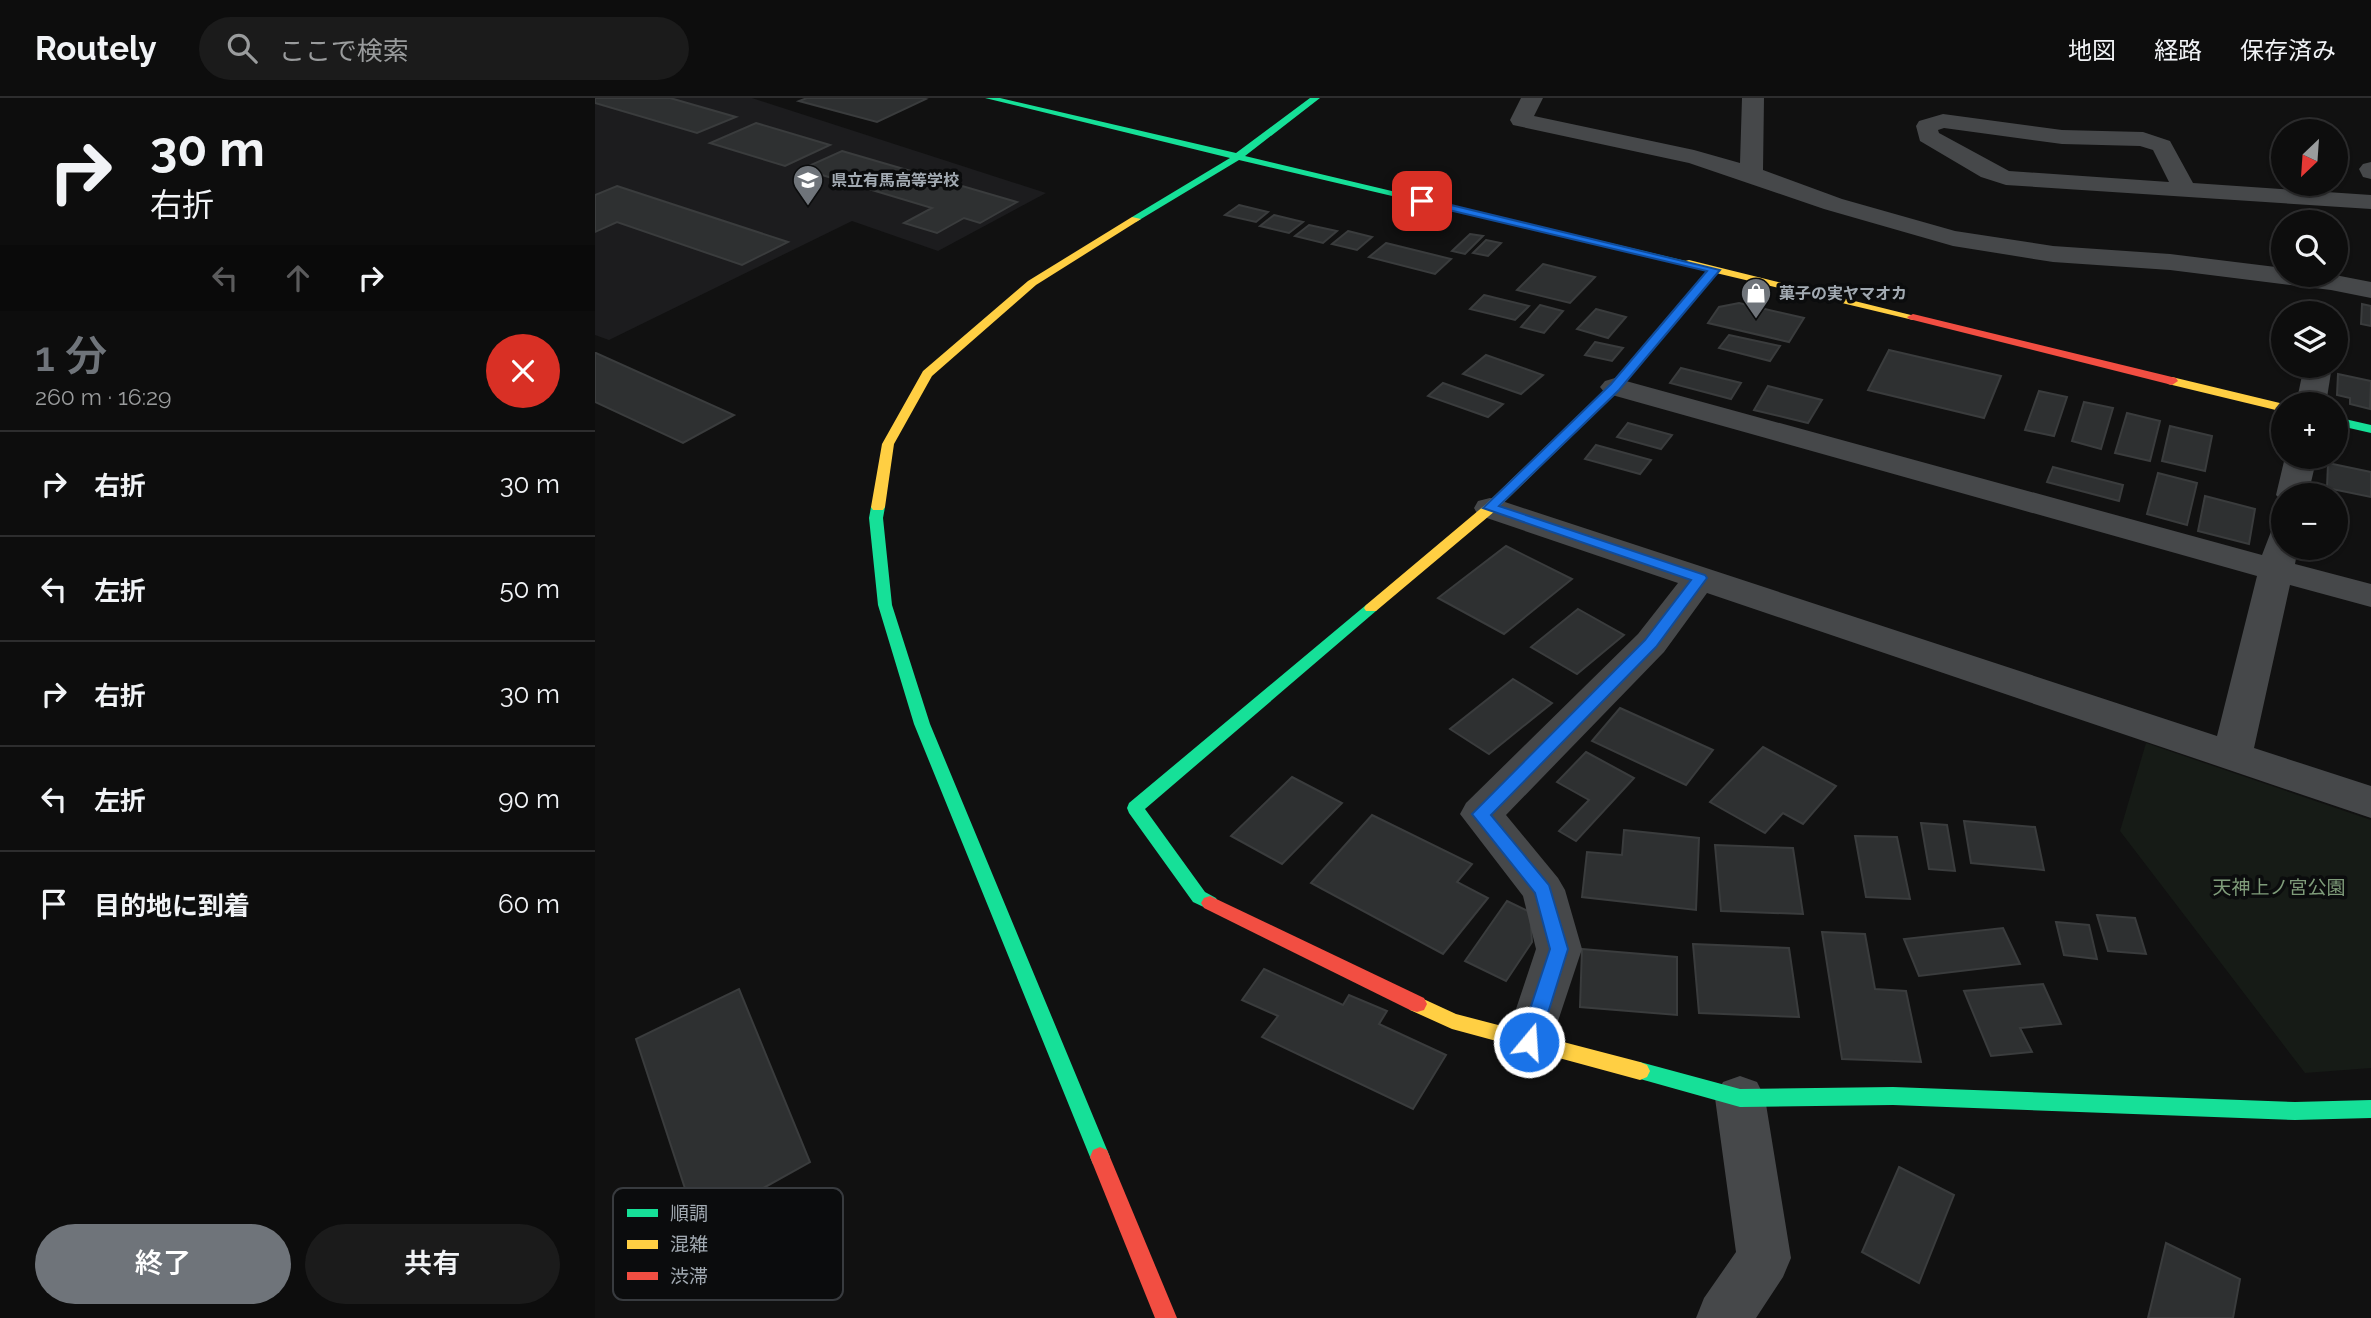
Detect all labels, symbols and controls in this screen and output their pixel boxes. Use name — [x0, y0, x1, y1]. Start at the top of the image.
search box — [199, 17, 689, 80]
text: Routely — [35, 29, 157, 68]
icon: search — [223, 29, 261, 67]
text: ここで検索 — [279, 36, 409, 66]
text: 地図 — [2068, 36, 2116, 65]
text: 経路 — [2154, 36, 2202, 65]
text: 保存済み — [2240, 36, 2336, 65]
north arrow — [2271, 119, 2349, 196]
map controls — [2271, 119, 2348, 560]
text: 30 m — [150, 120, 265, 177]
icon: right — [35, 126, 126, 217]
school or university icon: 県立有馬高等学校 — [791, 163, 825, 207]
place label: 県立有馬高等学校 — [831, 171, 959, 190]
pin — [1392, 171, 1452, 231]
icon: arrive — [1403, 182, 1441, 220]
text: 右折 — [150, 186, 214, 223]
button: search — [2271, 210, 2348, 287]
icon: left — [206, 259, 244, 297]
icon: ahead — [279, 259, 317, 297]
icon: right — [352, 259, 390, 297]
shop icon: 菓子の実ヤマオカ — [1739, 276, 1773, 320]
place label: 菓子の実ヤマオカ — [1779, 284, 1907, 303]
button: layers — [2271, 301, 2348, 378]
text: 1 分 — [35, 332, 107, 381]
button: close — [486, 334, 560, 408]
text: 260 m · 16:29 — [35, 383, 172, 410]
button: + — [2271, 392, 2348, 469]
icon: right — [35, 465, 73, 503]
text: 30 m — [500, 469, 560, 499]
text: 右折 — [94, 471, 146, 501]
button: − — [2271, 483, 2348, 560]
icon: left — [35, 570, 73, 608]
text: 50 m — [499, 574, 560, 604]
text: 左折 — [94, 576, 146, 606]
icon: right — [35, 675, 73, 713]
text: 30 m — [500, 679, 560, 709]
text: 右折 — [94, 681, 146, 711]
icon: left — [35, 780, 73, 818]
text: 90 m — [498, 784, 560, 814]
text: 左折 — [94, 786, 146, 816]
park label: 天神上ノ宮公園 — [2212, 876, 2346, 898]
icon: arrive — [35, 885, 73, 923]
text: 60 m — [498, 889, 560, 919]
text: 目的地に到着 — [94, 891, 250, 921]
position arrow — [1492, 1005, 1566, 1079]
legend — [613, 1188, 843, 1300]
text: 順調 — [670, 1202, 708, 1224]
button: 終了 — [35, 1224, 291, 1304]
button: 共有 — [305, 1224, 560, 1304]
text: 混雑 — [670, 1233, 708, 1255]
text: 渋滞 — [670, 1265, 708, 1287]

